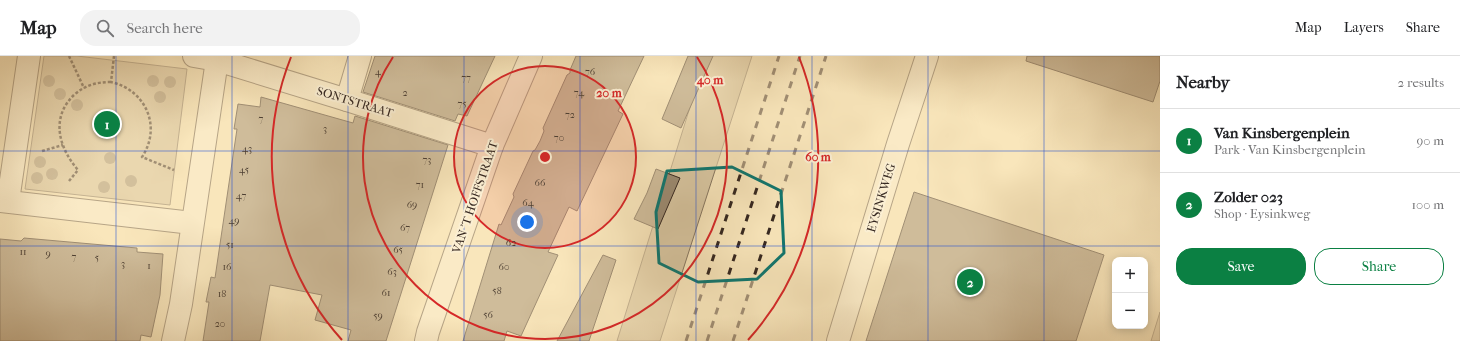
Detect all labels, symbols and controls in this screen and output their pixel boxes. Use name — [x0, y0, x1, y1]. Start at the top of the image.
search box — [80, 10, 360, 46]
text: Map — [20, 17, 56, 39]
icon: search — [94, 17, 116, 39]
text: Search here — [126, 19, 203, 37]
text: Map — [1295, 19, 1322, 36]
text: Layers — [1344, 19, 1384, 36]
text: Share — [1406, 19, 1440, 36]
house number: 4 — [375, 66, 382, 78]
house number: 76 — [585, 66, 596, 78]
house number: 77 — [461, 72, 471, 84]
text: Nearby — [1176, 72, 1230, 92]
text: 40 m — [696, 73, 724, 88]
text: 2 results — [1398, 75, 1444, 90]
street label: SONTSTRAAT — [315, 84, 396, 121]
text: 20 m — [596, 86, 623, 100]
house number: 2 — [402, 87, 408, 99]
house number: 74 — [574, 87, 585, 99]
house number: 75 — [457, 98, 467, 110]
pin: 1 — [94, 109, 120, 139]
house number: 72 — [565, 109, 575, 121]
house number: 7 — [259, 113, 264, 125]
house number: 3 — [323, 123, 327, 135]
text: Van Kinsbergenplein — [1214, 124, 1350, 142]
house number: 70 — [554, 132, 564, 144]
text: 1 — [1187, 133, 1191, 148]
text: 90 m — [1416, 133, 1444, 148]
street label: VAN 'T HOFFSTRAAT — [449, 138, 501, 256]
text: Park · Van Kinsbergenplein — [1214, 142, 1366, 157]
house number: 43 — [242, 143, 252, 155]
centre of rings — [538, 150, 552, 164]
text: 60 m — [805, 150, 832, 164]
house number: 73 — [423, 154, 431, 166]
street label: EYSINKWEG — [864, 161, 898, 234]
house number: 45 — [239, 164, 249, 176]
house number: 66 — [535, 177, 546, 189]
house number: 71 — [416, 179, 424, 191]
text: Zolder 023 — [1214, 188, 1283, 206]
house number: 47 — [236, 190, 246, 202]
house number: 64 — [522, 197, 535, 209]
text: 2 — [1186, 197, 1192, 212]
text: 100 m — [1411, 197, 1444, 212]
house number: 69 — [407, 199, 417, 211]
text: Shop · Eysinkweg — [1214, 206, 1310, 221]
your location — [517, 212, 537, 232]
house number: 49 — [228, 215, 240, 227]
house number: 67 — [400, 222, 410, 234]
house number: 62 — [506, 237, 516, 249]
house number: 51 — [226, 239, 234, 251]
house number: 65 — [393, 244, 403, 256]
house number: 11 — [19, 246, 27, 258]
house number: 9 — [45, 248, 51, 260]
button: Save — [1176, 248, 1306, 285]
button: Share — [1314, 248, 1444, 285]
house number: 7 — [72, 251, 77, 263]
house number: 5 — [95, 252, 99, 264]
map controls — [1112, 257, 1148, 329]
button: + — [1112, 257, 1148, 293]
house number: 3 — [121, 258, 125, 270]
house number: 1 — [147, 260, 151, 272]
house number: 16 — [223, 261, 232, 273]
house number: 60 — [499, 261, 509, 273]
house number: 63 — [387, 266, 397, 278]
pin: 2 — [957, 267, 983, 297]
house number: 58 — [492, 285, 502, 297]
house number: 61 — [382, 287, 390, 299]
house number: 18 — [218, 288, 226, 300]
button: − — [1112, 293, 1148, 329]
house number: 56 — [483, 309, 493, 321]
house number: 59 — [373, 310, 383, 322]
house number: 20 — [215, 318, 225, 330]

